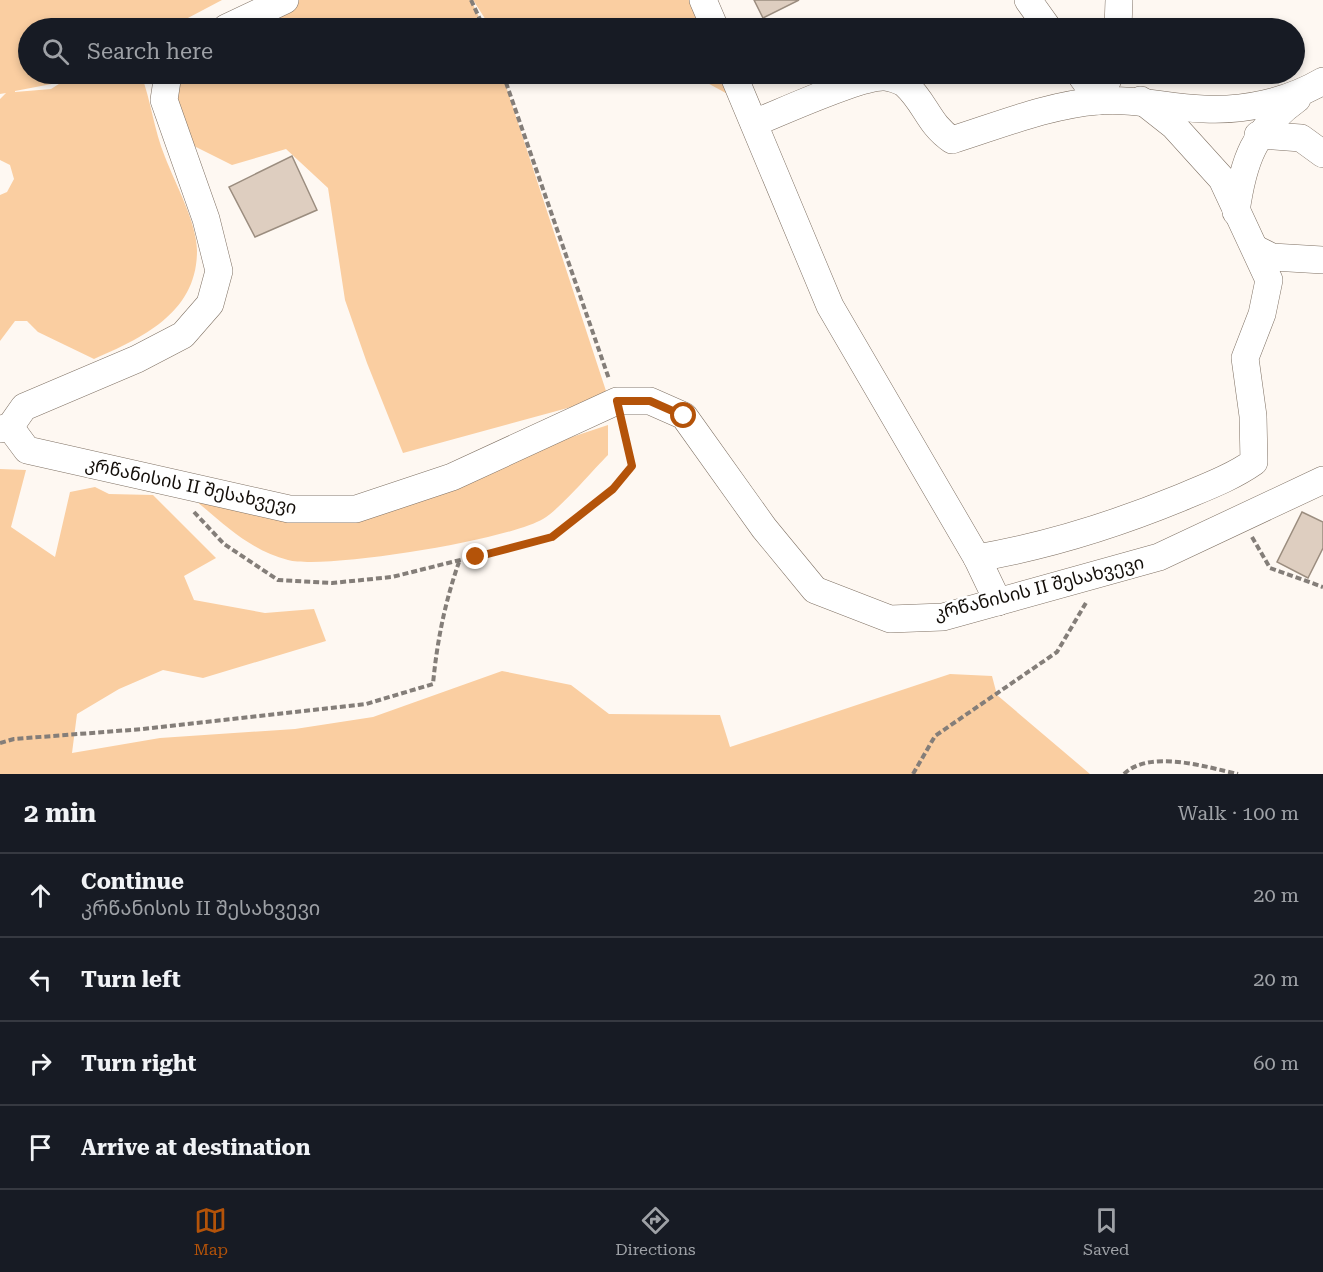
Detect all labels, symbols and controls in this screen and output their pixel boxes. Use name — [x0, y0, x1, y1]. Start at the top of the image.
search box — [18, 18, 1305, 84]
icon: search — [39, 35, 72, 68]
text: Search here — [87, 39, 213, 64]
route start — [670, 402, 696, 428]
street label: კრწანისის II შესახვევი — [83, 453, 299, 519]
route end — [462, 543, 488, 569]
street label: კრწანისის II შესახვევი — [932, 551, 1146, 625]
text: 2 min — [24, 798, 96, 828]
text: Walk · 100 m — [1178, 801, 1299, 825]
text: Continue — [81, 869, 184, 894]
icon: ahead — [24, 879, 57, 912]
text: 20 m — [1253, 883, 1299, 907]
text: კრწანისის II შესახვევი — [81, 896, 320, 920]
icon: left — [24, 963, 57, 996]
text: Turn left — [81, 967, 181, 992]
text: 20 m — [1253, 967, 1299, 991]
icon: right — [24, 1047, 57, 1080]
text: Turn right — [81, 1051, 196, 1076]
text: 60 m — [1253, 1051, 1299, 1075]
icon: arrive — [24, 1131, 57, 1164]
text: Arrive at destination — [81, 1135, 310, 1160]
tab: Map — [194, 1204, 228, 1259]
tab: Directions — [615, 1204, 696, 1259]
tab: Saved — [1083, 1204, 1129, 1259]

